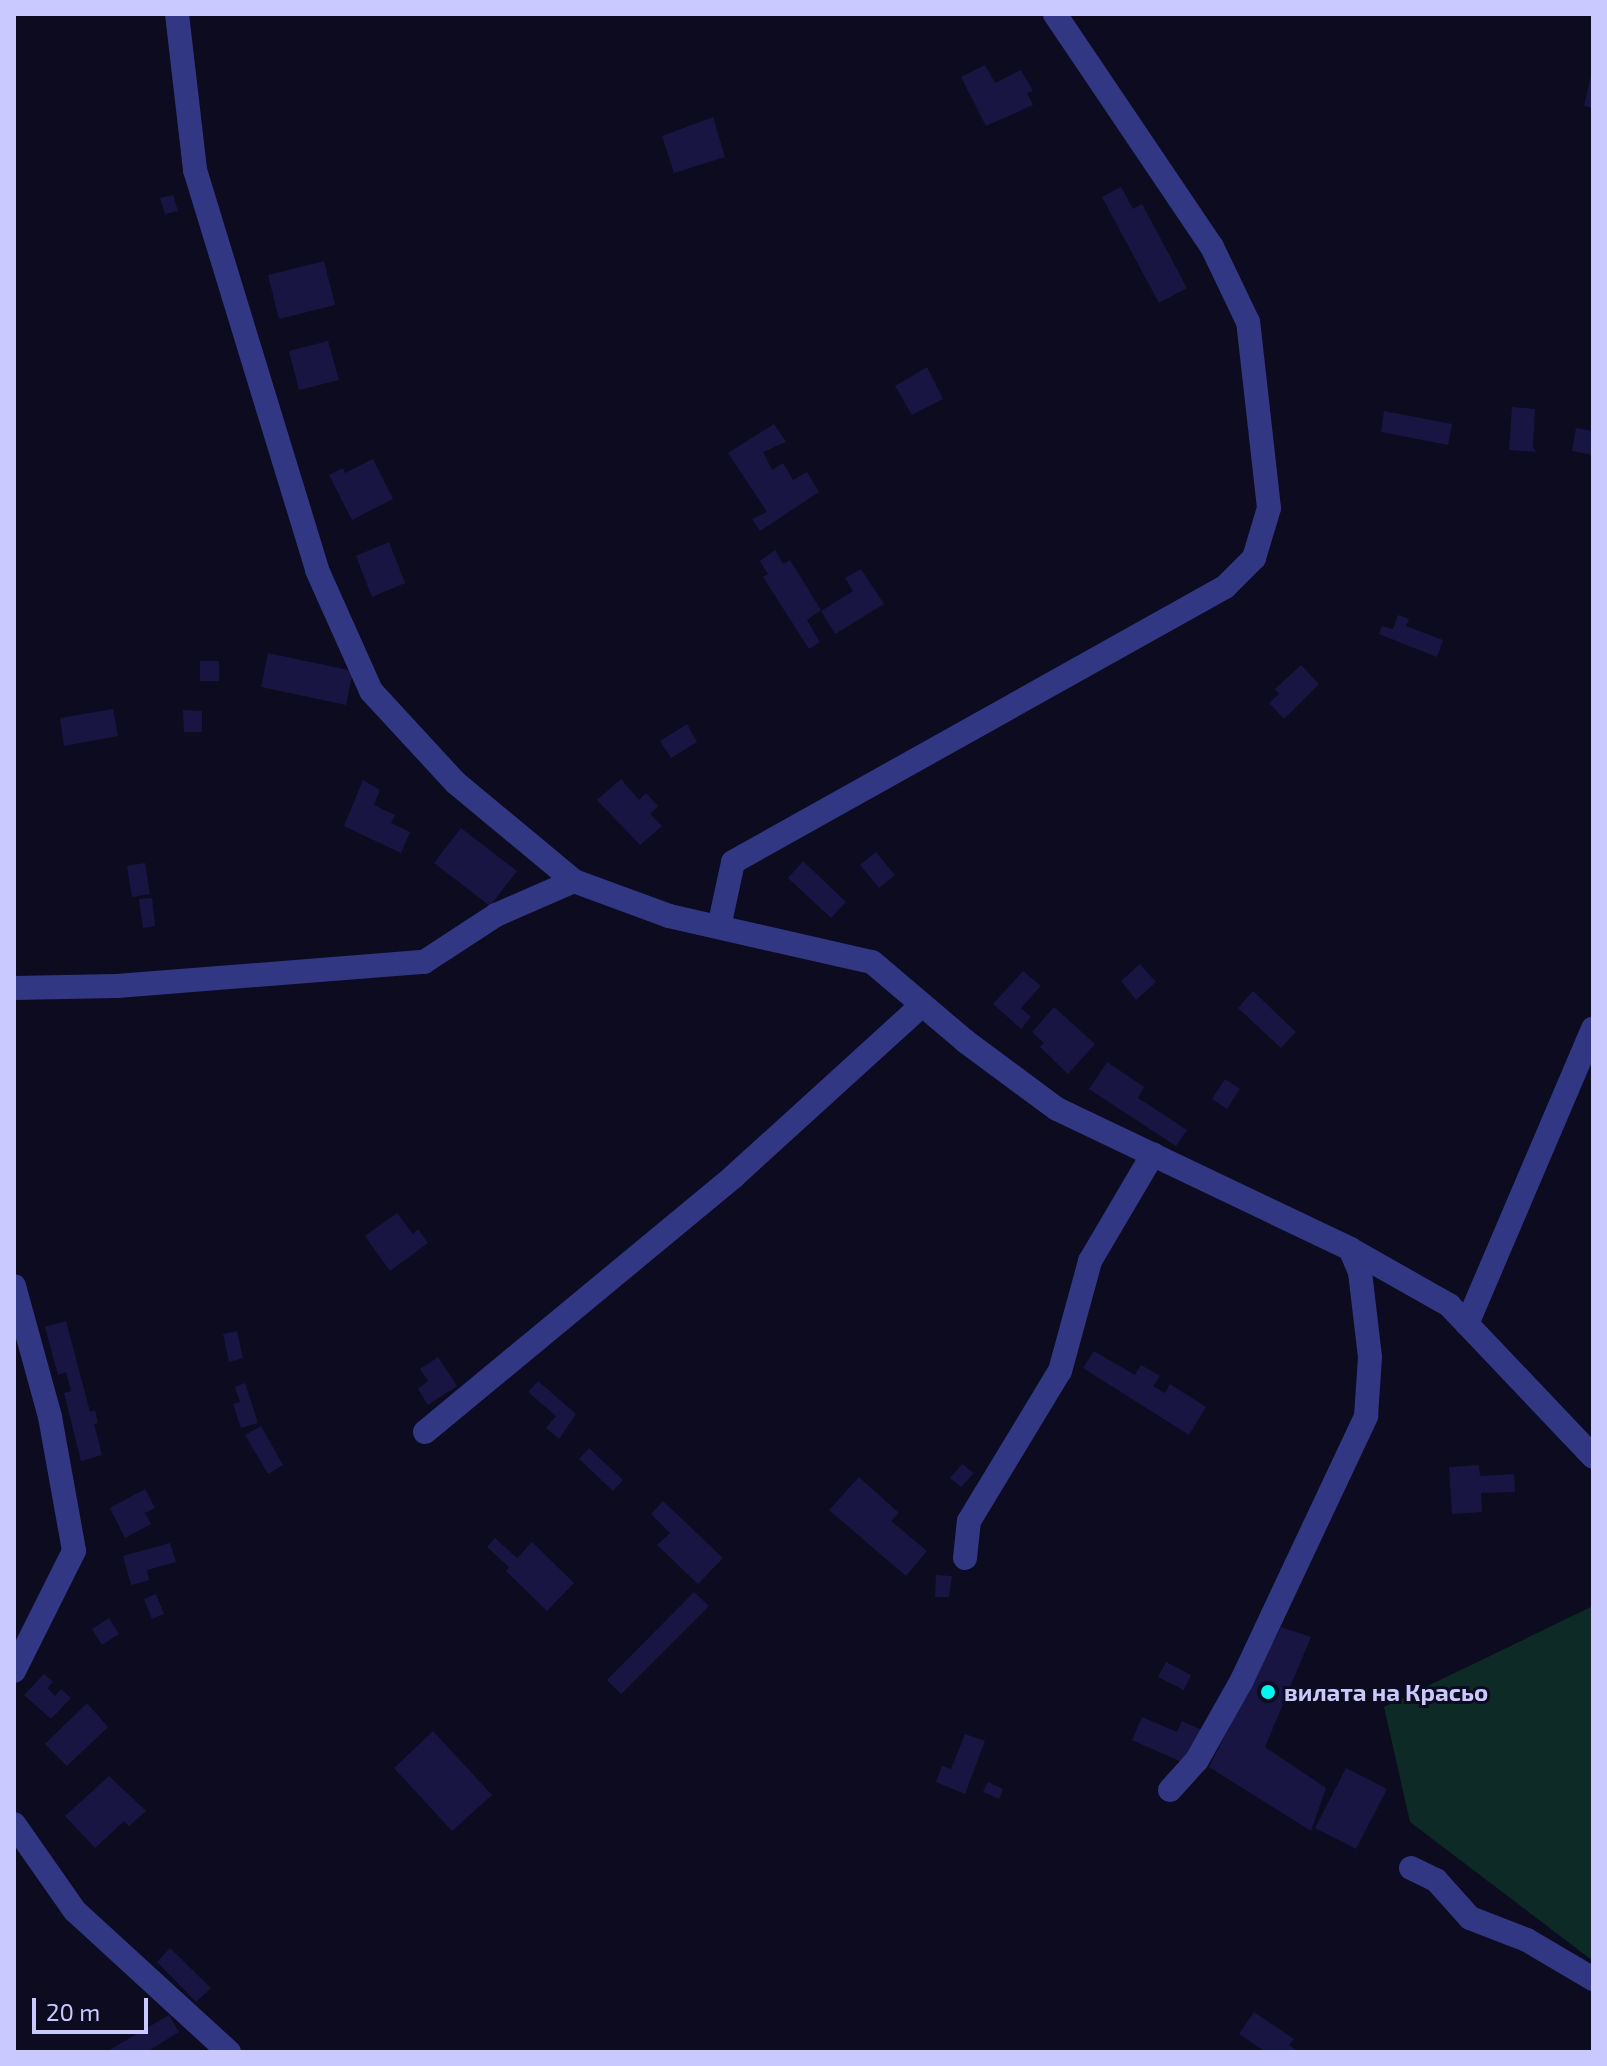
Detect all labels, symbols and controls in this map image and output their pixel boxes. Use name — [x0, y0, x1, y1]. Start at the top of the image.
place label: вилата на Красьо — [1284, 1678, 1488, 1706]
marker: вилата на Красьо — [1259, 1683, 1277, 1701]
scale bar — [36, 1982, 152, 2032]
text: 20 m — [46, 1997, 100, 2026]

